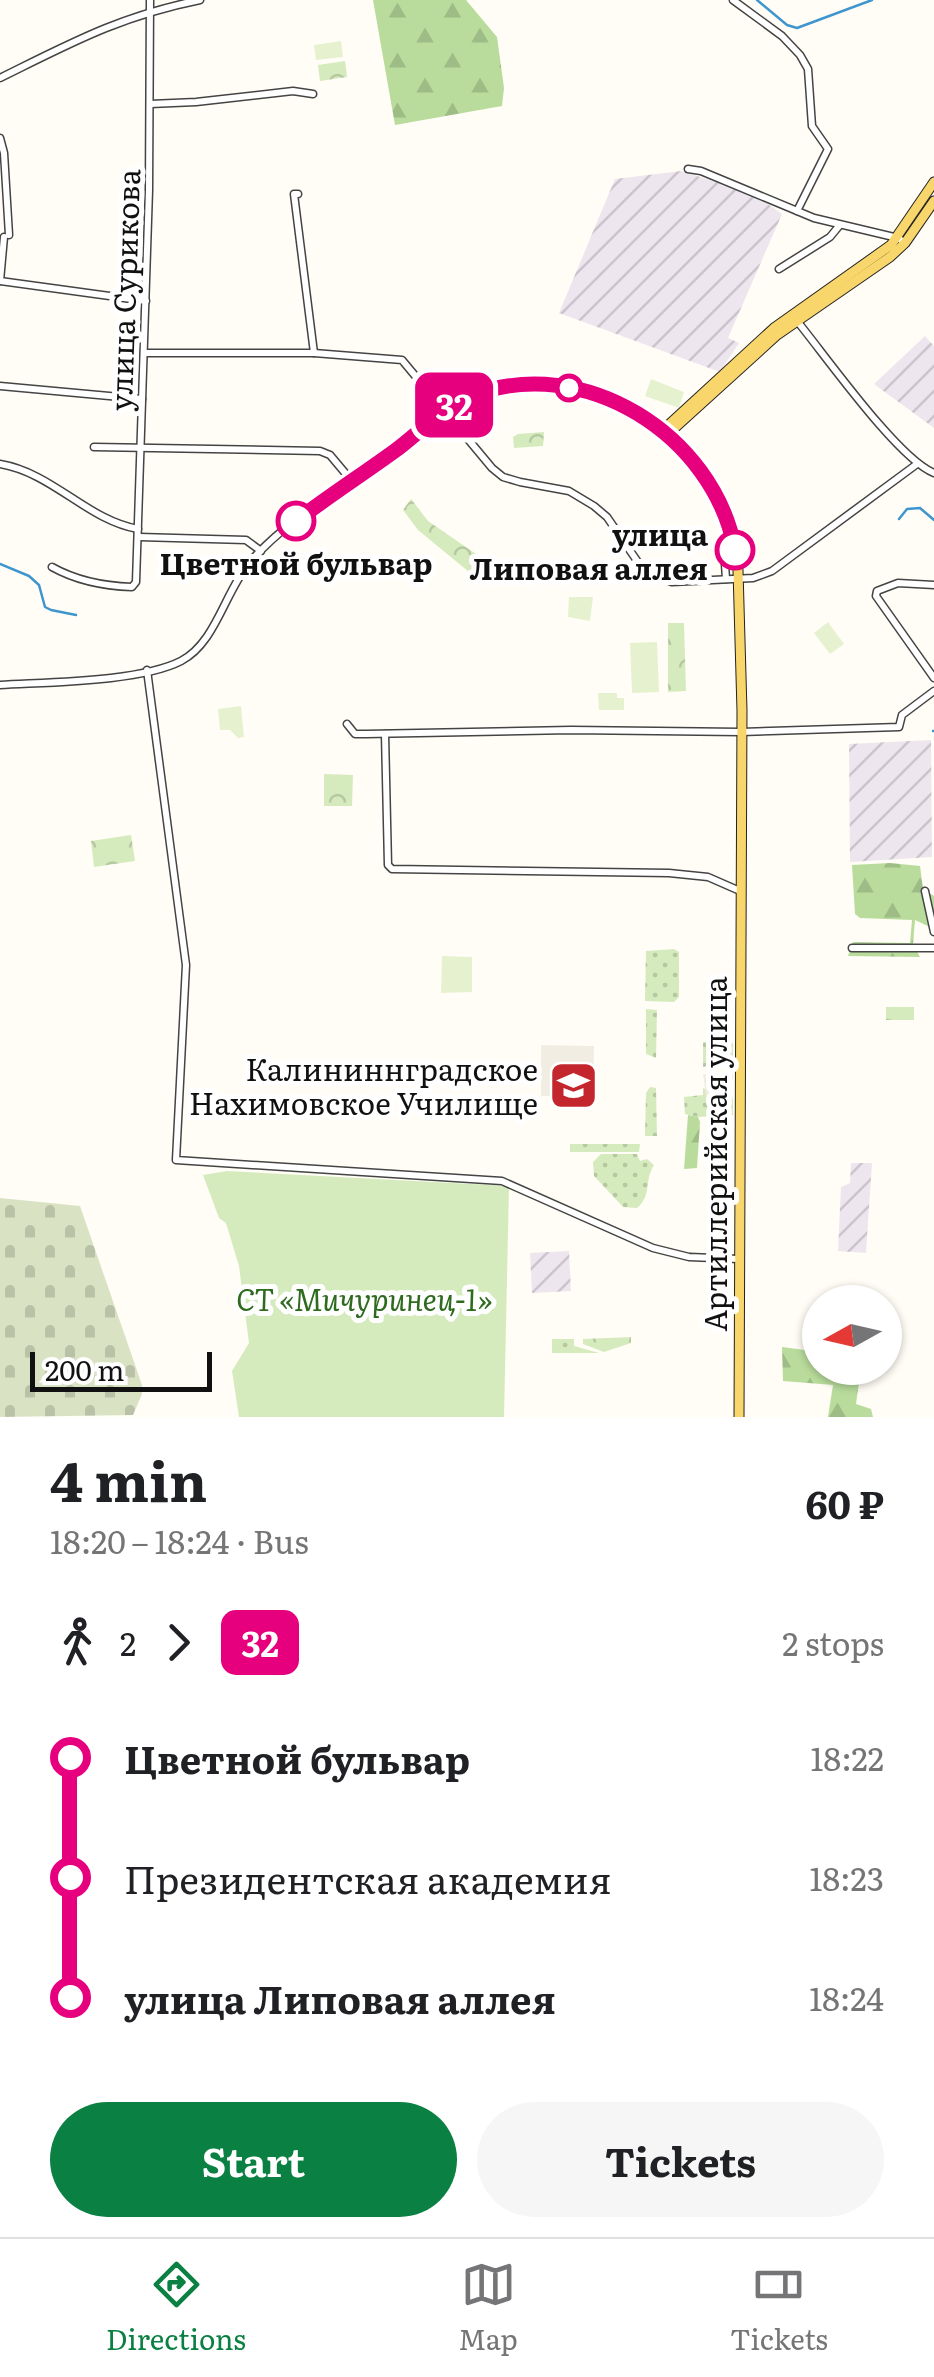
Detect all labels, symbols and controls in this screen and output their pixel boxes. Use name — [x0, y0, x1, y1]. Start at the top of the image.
street label: улица Сурикова — [97, 167, 149, 412]
line badge: 32 — [409, 372, 499, 438]
unlabelled marker — [556, 375, 582, 401]
text: 32 — [435, 379, 473, 431]
marker: Цветной бульвар — [277, 502, 315, 540]
place label: улица Липовая аллея — [469, 511, 709, 589]
marker: улица Липовая аллея — [716, 531, 754, 569]
place label: Цветной бульвар — [159, 540, 433, 584]
street label: Артиллерийская улица — [692, 975, 736, 1332]
place label: Калининнградское Нахимовское Училище — [189, 1046, 538, 1124]
school or university icon: Калининнградское Нахимовское Училище — [547, 1059, 599, 1111]
park label: СТ «Мичуринец-1» — [236, 1276, 492, 1320]
north arrow — [802, 1285, 902, 1385]
map controls — [802, 1285, 902, 1385]
scale bar — [30, 1347, 212, 1392]
text: 200 m — [45, 1348, 124, 1390]
text: 4 min — [50, 1437, 207, 1519]
text: 60 ₽ — [805, 1474, 884, 1531]
text: 18:20 – 18:24 · Bus — [50, 1516, 309, 1564]
icon: walk — [50, 1615, 105, 1670]
icon: forward — [151, 1615, 206, 1670]
text: 32 — [241, 1616, 279, 1668]
text: 2 — [120, 1618, 136, 1666]
text: 2 stops — [782, 1618, 884, 1666]
text: Цветной бульвар — [124, 1729, 470, 1786]
text: 18:22 — [811, 1733, 884, 1781]
text: Президентская академия — [124, 1849, 612, 1906]
text: 18:23 — [809, 1853, 884, 1901]
text: улица Липовая аллея — [124, 1969, 556, 2026]
text: 18:24 — [809, 1973, 884, 2021]
button: Start — [50, 2102, 457, 2217]
button: Tickets — [477, 2102, 884, 2217]
tab: Directions — [106, 2257, 246, 2359]
tab: Map — [458, 2257, 518, 2359]
tab: Tickets — [730, 2257, 828, 2359]

